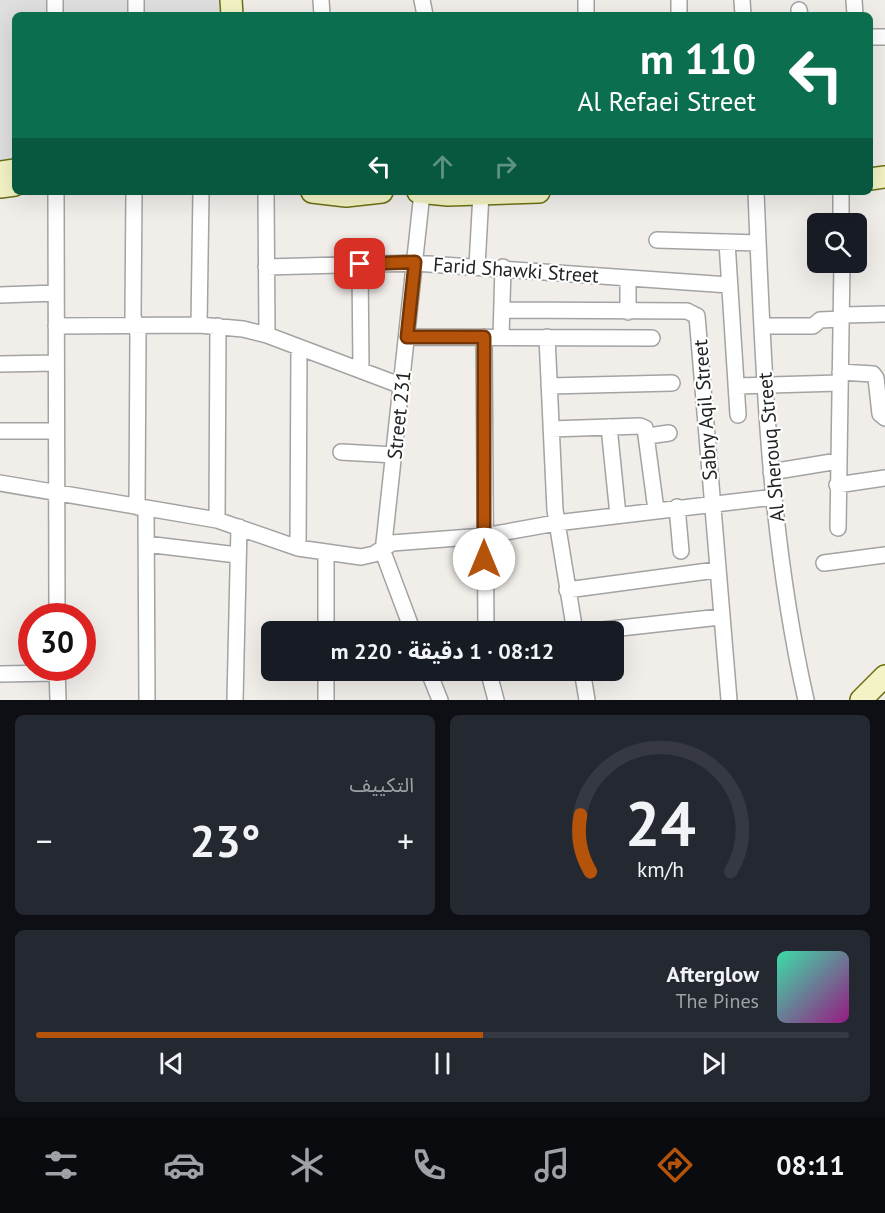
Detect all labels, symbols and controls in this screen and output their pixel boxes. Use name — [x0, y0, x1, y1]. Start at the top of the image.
text: 110 m — [640, 31, 756, 86]
icon: left — [777, 36, 855, 114]
text: Al Refaei Street — [578, 84, 756, 118]
icon: left — [363, 150, 396, 183]
icon: ahead — [426, 150, 459, 183]
icon: right — [489, 150, 522, 183]
map controls — [807, 213, 867, 273]
button: search — [807, 213, 867, 273]
pin — [334, 238, 385, 289]
icon: arrive — [343, 247, 376, 280]
street label: Farid Shawki Street — [432, 251, 600, 289]
street label: Sabry Aqil Street — [687, 338, 723, 481]
street label: Street 231 — [381, 369, 417, 461]
street label: Al Sherouq Street — [751, 371, 790, 523]
position arrow — [452, 527, 516, 591]
speed limit sign: 30 — [18, 603, 96, 681]
text: 08:12 · 1 دقيقة · 220 m — [331, 637, 554, 665]
text: التكييف — [350, 772, 414, 798]
text: 24 — [625, 782, 695, 863]
text: 23° — [190, 811, 260, 869]
text: − — [36, 819, 53, 862]
text: + — [397, 819, 414, 862]
text: km/h — [636, 855, 683, 883]
text: Afterglow — [667, 960, 759, 988]
text: The Pines — [675, 988, 759, 1014]
icon: previous — [155, 1047, 188, 1080]
icon: pause — [426, 1047, 459, 1080]
icon: next — [697, 1047, 730, 1080]
icon: filters — [40, 1144, 82, 1186]
icon: car — [163, 1144, 205, 1186]
icon: climate — [286, 1144, 328, 1186]
icon: phone — [408, 1144, 450, 1186]
icon: music — [531, 1144, 573, 1186]
icon: directions — [654, 1144, 696, 1186]
text: 08:11 — [776, 1148, 845, 1182]

